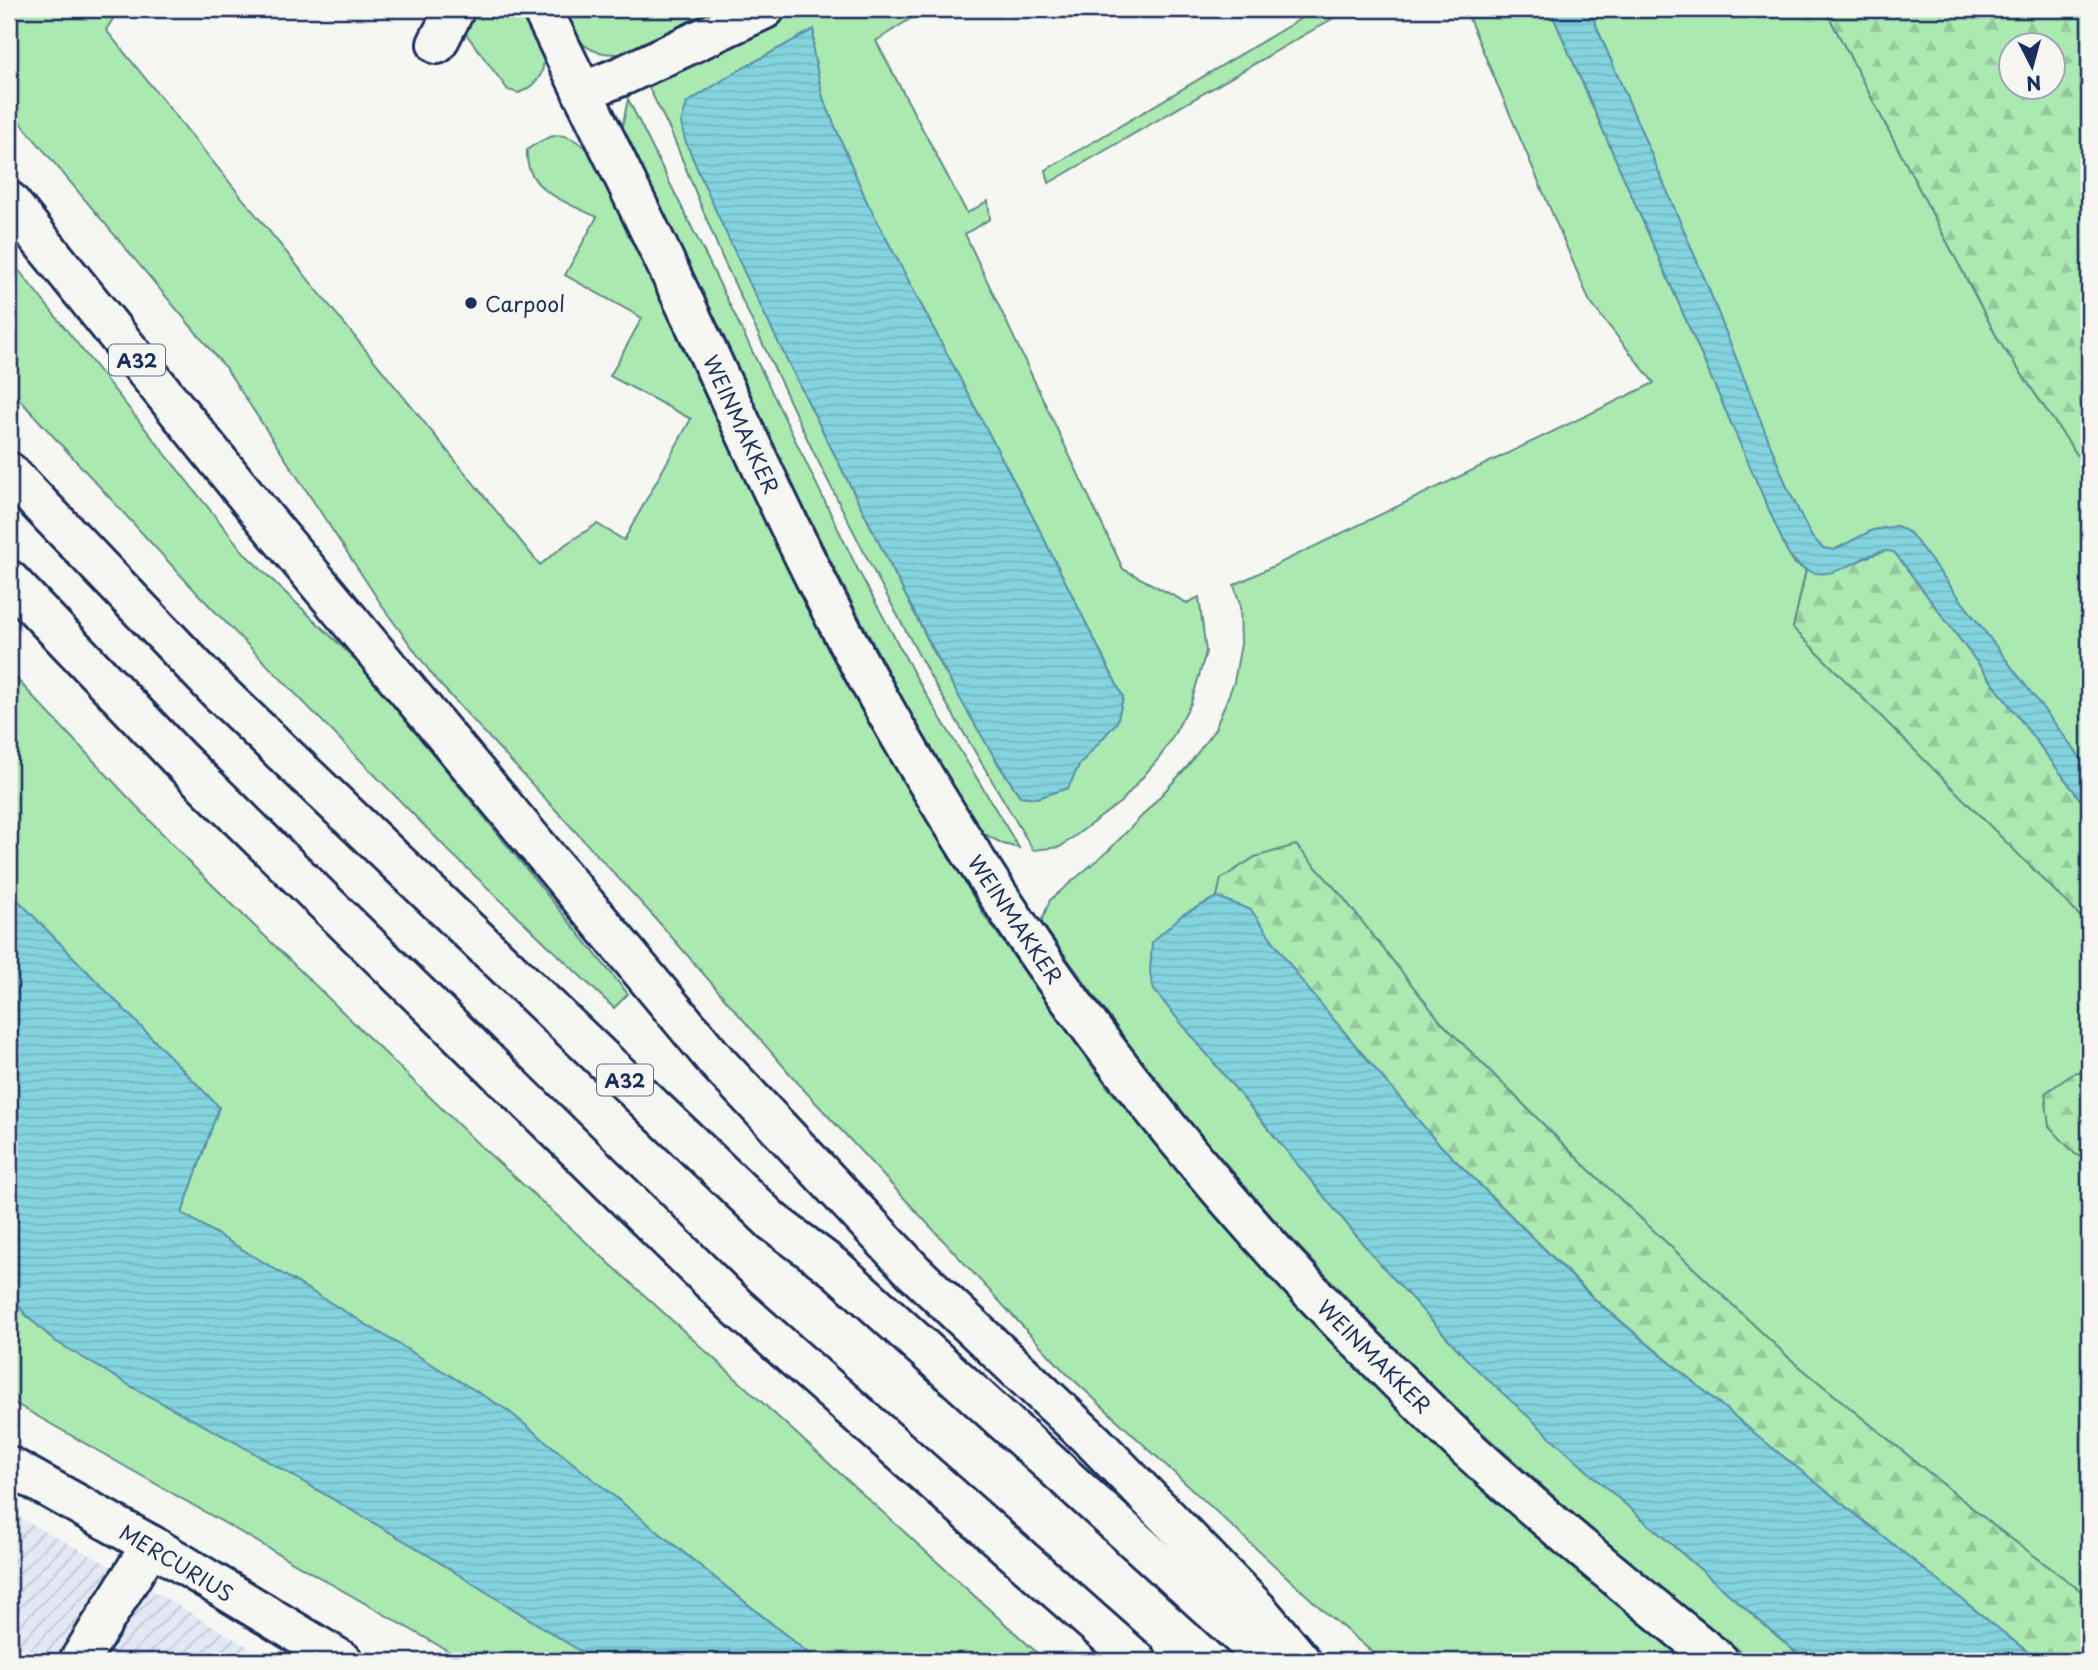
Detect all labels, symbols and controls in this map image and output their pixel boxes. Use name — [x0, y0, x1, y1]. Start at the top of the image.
north arrow — [1996, 32, 2066, 102]
text: N — [2025, 69, 2043, 99]
place label: Carpool — [485, 287, 565, 319]
marker: Carpool — [463, 295, 479, 311]
road number: A32 — [109, 344, 165, 376]
street label: WEINMAKKER — [696, 349, 788, 499]
street label: WEINMAKKER — [961, 848, 1071, 990]
road number: A32 — [597, 1064, 653, 1096]
street label: WEINMAKKER — [1311, 1292, 1439, 1420]
street label: MERCURIUS — [114, 1515, 240, 1609]

